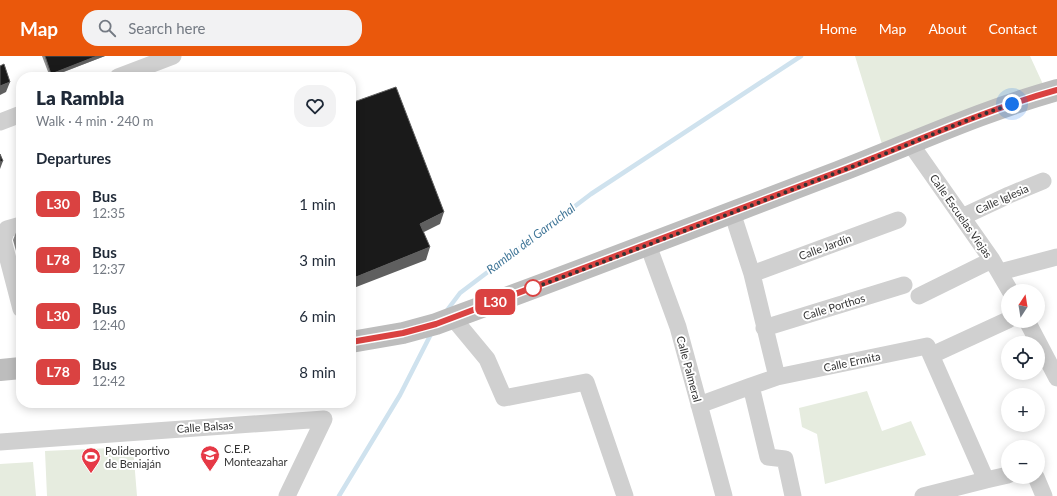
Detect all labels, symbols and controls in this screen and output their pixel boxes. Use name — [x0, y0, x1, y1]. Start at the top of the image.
search box — [82, 10, 362, 46]
text: Map — [20, 17, 58, 40]
icon: search — [96, 17, 118, 39]
text: Search here — [128, 19, 206, 37]
text: Home — [819, 20, 857, 37]
text: Map — [879, 20, 906, 37]
text: About — [928, 20, 966, 37]
text: Contact — [988, 20, 1037, 37]
button: heart — [294, 85, 336, 127]
text: La Rambla — [36, 86, 124, 109]
your location — [1002, 94, 1022, 114]
text: Walk · 4 min · 240 m — [36, 113, 154, 129]
text: Departures — [36, 149, 111, 167]
street label: Calle Escuelas Viejas — [928, 171, 995, 260]
street label: Calle Iglesia — [973, 181, 1030, 216]
text: Bus — [92, 187, 117, 205]
text: L30 — [46, 195, 70, 212]
text: 1 min — [299, 195, 336, 213]
water label: Rambla del Garruchal — [483, 200, 578, 277]
text: 12:35 — [92, 205, 125, 221]
street label: Calle Jardín — [797, 231, 853, 262]
text: Bus — [92, 243, 117, 261]
text: L78 — [46, 251, 70, 268]
text: 3 min — [299, 251, 336, 269]
text: 12:37 — [92, 261, 125, 277]
unlabelled marker — [524, 279, 542, 297]
north arrow — [1001, 284, 1045, 328]
map controls — [1001, 284, 1045, 484]
line badge: L30 — [472, 289, 518, 315]
street label: Calle Porthos — [801, 291, 867, 322]
text: L30 — [483, 293, 507, 310]
text: Bus — [92, 299, 117, 317]
text: L30 — [46, 307, 70, 324]
text: 6 min — [299, 307, 336, 325]
text: 12:40 — [92, 317, 125, 333]
street label: Calle Palmeral — [674, 334, 705, 403]
button: locate — [1001, 336, 1045, 380]
street label: Calle Ermita — [822, 349, 882, 374]
text: Bus — [92, 355, 117, 373]
text: L78 — [46, 363, 70, 380]
text: 8 min — [299, 363, 336, 381]
text: 12:42 — [92, 373, 125, 389]
button: + — [1001, 388, 1045, 432]
street label: Calle Balsas — [176, 418, 234, 435]
button: − — [1001, 440, 1045, 484]
place label: C.E.P. Monteazahar — [224, 442, 288, 468]
place label: Polideportivo de Beniaján — [105, 444, 170, 470]
school or university icon: C.E.P. Monteazahar — [199, 444, 221, 472]
sports icon: Polideportivo de Beniaján — [80, 446, 102, 474]

